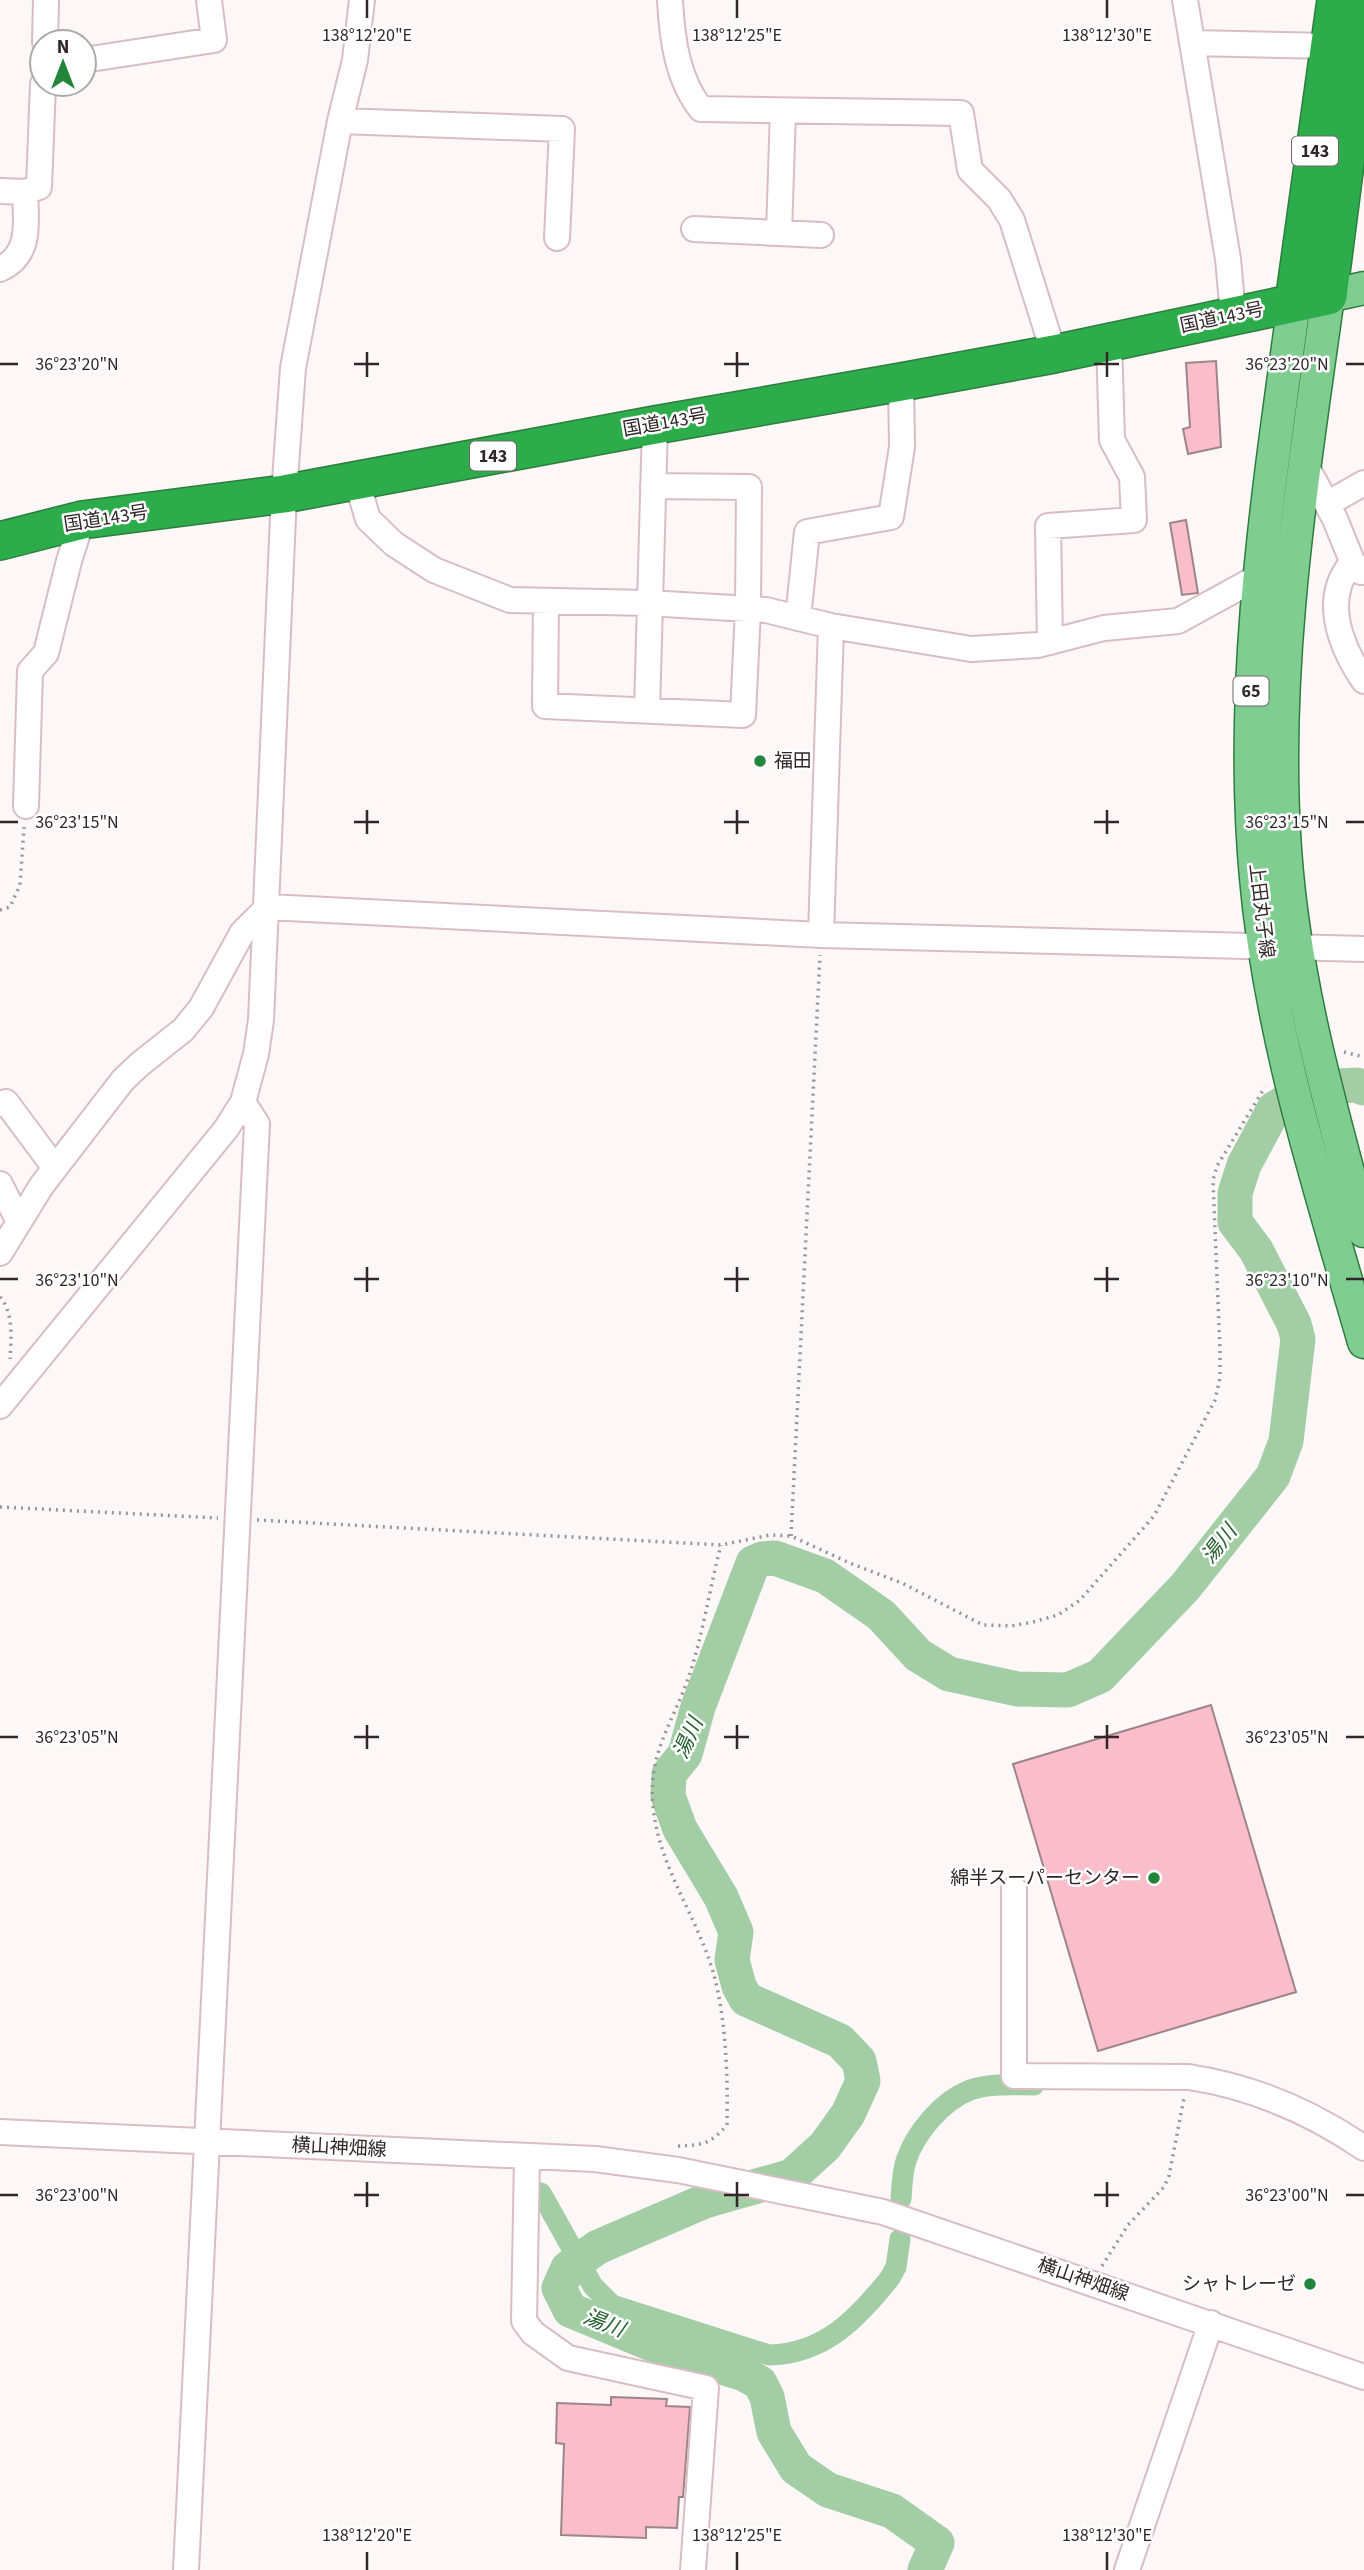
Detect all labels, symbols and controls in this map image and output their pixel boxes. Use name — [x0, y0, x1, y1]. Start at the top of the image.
text: 138°12'20"E — [322, 23, 412, 48]
text: 138°12'25"E — [692, 23, 782, 48]
text: 138°12'30"E — [1062, 23, 1152, 48]
north arrow — [28, 28, 98, 98]
text: N — [57, 34, 69, 61]
road number: 143 — [1292, 136, 1338, 166]
street label: 国道143号 — [1177, 296, 1267, 340]
text: 36°23'20"N — [35, 352, 119, 377]
text: 36°23'20"N — [1245, 352, 1329, 377]
street label: 国道143号 — [621, 402, 709, 444]
road number: 143 — [470, 442, 516, 470]
street label: 国道143号 — [62, 499, 150, 539]
road number: 65 — [1234, 676, 1268, 706]
place label: 福田 — [774, 748, 812, 775]
marker: 福田 — [752, 753, 768, 769]
text: 36°23'15"N — [35, 810, 119, 835]
text: 36°23'15"N — [1245, 810, 1329, 835]
street label: 上田丸子線 — [1242, 862, 1280, 960]
text: 36°23'10"N — [35, 1268, 119, 1293]
text: 36°23'10"N — [1245, 1268, 1329, 1293]
water label: 湯川 — [1194, 1517, 1245, 1570]
water label: 湯川 — [666, 1711, 711, 1763]
text: 36°23'05"N — [35, 1725, 119, 1750]
text: 36°23'05"N — [1245, 1725, 1329, 1750]
place label: 綿半スーパーセンター — [950, 1865, 1140, 1892]
marker: 綿半スーパーセンター — [1146, 1870, 1162, 1886]
street label: 横山神畑線 — [291, 2132, 387, 2164]
text: 36°23'00"N — [35, 2183, 119, 2208]
text: 36°23'00"N — [1245, 2183, 1329, 2208]
street label: 横山神畑線 — [1034, 2252, 1132, 2308]
place label: シャトレーゼ — [1182, 2271, 1296, 2298]
marker: シャトレーゼ — [1302, 2276, 1318, 2292]
water label: 湯川 — [579, 2301, 631, 2345]
text: 138°12'20"E — [322, 2523, 412, 2548]
text: 138°12'25"E — [692, 2523, 782, 2548]
text: 138°12'30"E — [1062, 2523, 1152, 2548]

